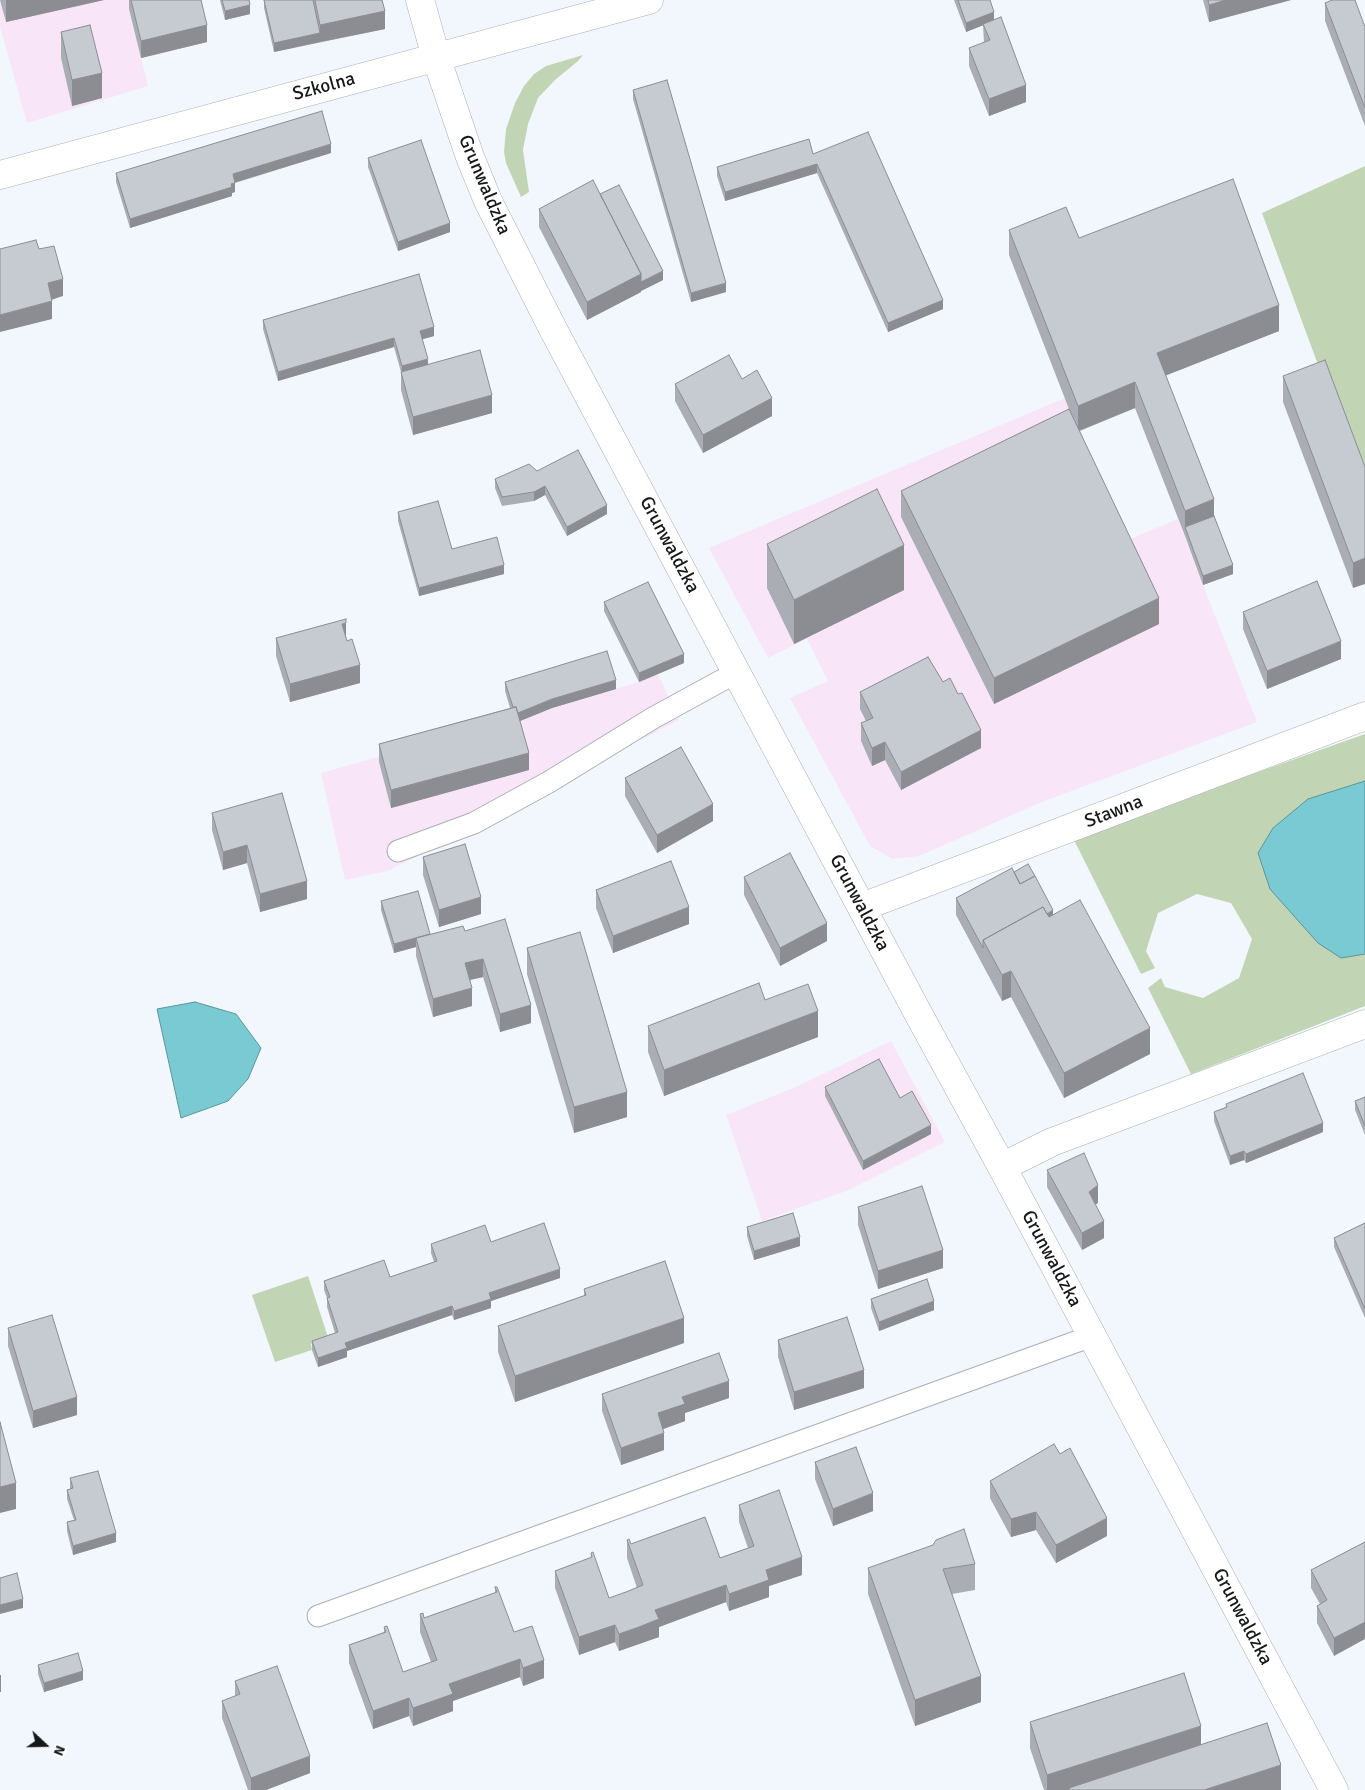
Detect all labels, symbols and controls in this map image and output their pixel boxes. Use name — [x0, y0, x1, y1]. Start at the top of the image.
street label: Szkolna — [290, 68, 358, 106]
street label: Grunwaldzka — [453, 132, 515, 238]
street label: Grunwaldzka — [634, 493, 704, 597]
street label: Stawna — [1082, 791, 1146, 833]
street label: Grunwaldzka — [824, 851, 894, 955]
street label: Grunwaldzka — [1016, 1207, 1086, 1311]
street label: Grunwaldzka — [1207, 1565, 1277, 1669]
north arrow — [20, 1720, 70, 1770]
text: N — [50, 1743, 69, 1758]

